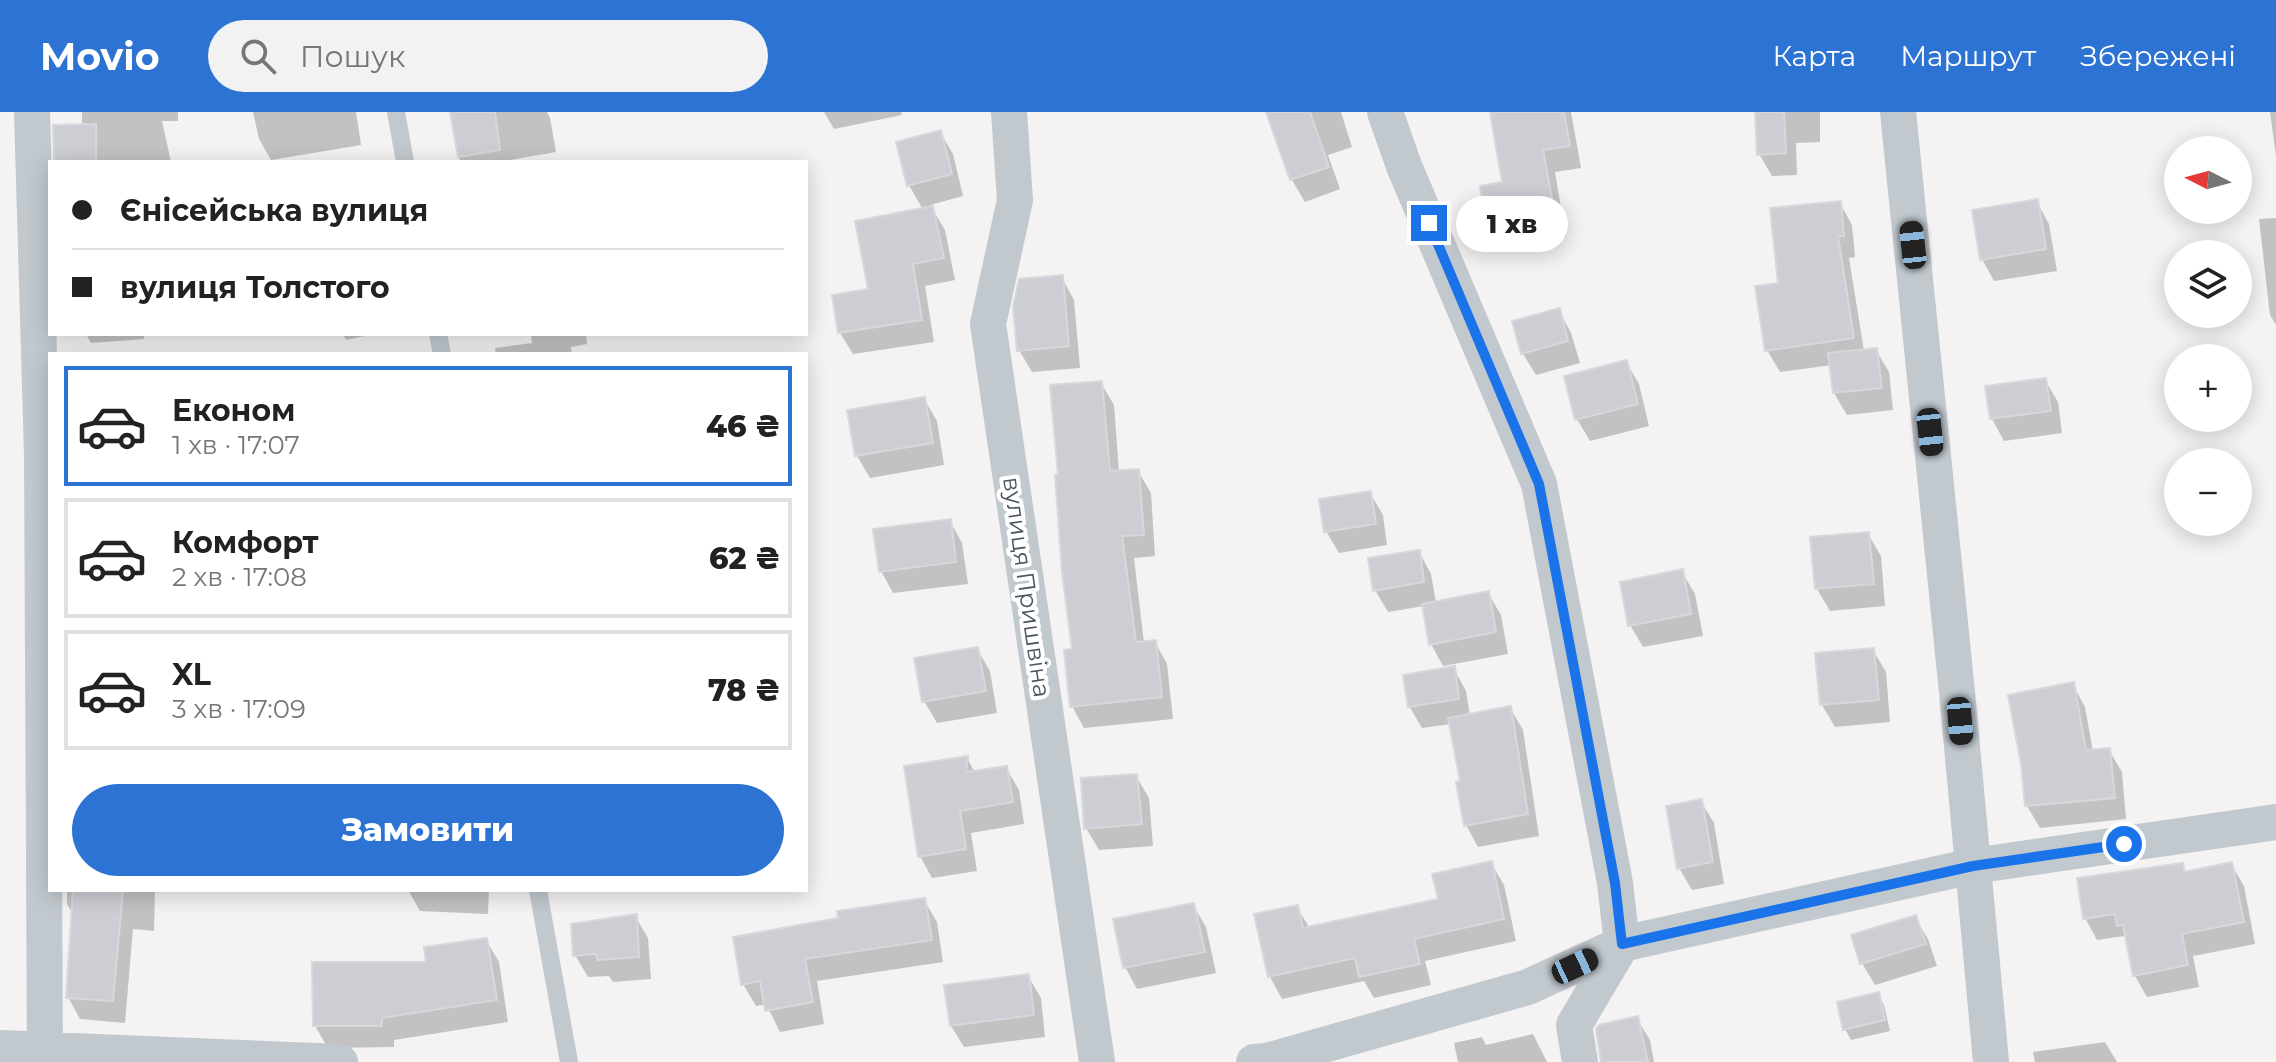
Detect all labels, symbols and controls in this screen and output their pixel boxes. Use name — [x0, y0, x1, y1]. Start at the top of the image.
search box — [208, 20, 768, 92]
text: Movio — [40, 33, 160, 80]
icon: search — [236, 34, 280, 78]
text: Пошук — [300, 38, 406, 75]
text: Карта — [1772, 39, 1856, 73]
text: Маршрут — [1900, 39, 2036, 73]
text: Збережені — [2080, 39, 2236, 73]
north arrow — [2164, 136, 2252, 224]
map controls — [2164, 136, 2252, 536]
text: Єнісейська вулиця — [120, 192, 428, 229]
callout: 1 хв — [1457, 195, 1569, 251]
route end — [1411, 205, 1447, 241]
text: 1 хв — [1487, 208, 1537, 240]
car — [1899, 220, 1927, 270]
button: layers — [2164, 240, 2252, 328]
text: вулиця Толстого — [120, 269, 390, 306]
button: + — [2164, 344, 2252, 432]
icon: car — [76, 390, 148, 462]
text: Економ — [172, 392, 296, 429]
car — [1916, 407, 1944, 457]
text: 46 ₴ — [706, 408, 780, 445]
text: 1 хв · 17:07 — [172, 429, 300, 461]
button: − — [2164, 448, 2252, 536]
street label: вулиця Пришвіна — [997, 475, 1057, 699]
icon: car — [76, 522, 148, 594]
text: Комфорт — [172, 524, 319, 561]
text: 62 ₴ — [709, 540, 780, 577]
text: 2 хв · 17:08 — [172, 561, 307, 593]
icon: car — [76, 654, 148, 726]
text: XL — [172, 656, 211, 693]
text: 78 ₴ — [708, 672, 780, 709]
text: 3 хв · 17:09 — [172, 693, 306, 725]
car — [1946, 696, 1974, 746]
button: Замовити — [72, 784, 784, 876]
route start — [2106, 826, 2142, 862]
car — [1548, 945, 1602, 987]

